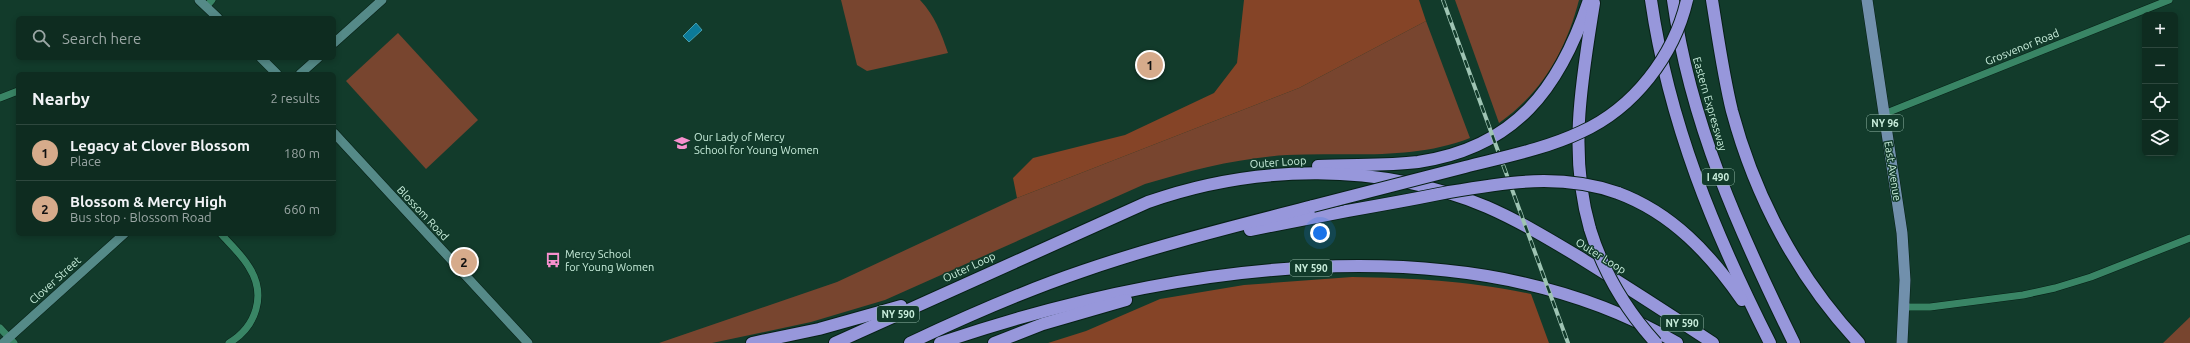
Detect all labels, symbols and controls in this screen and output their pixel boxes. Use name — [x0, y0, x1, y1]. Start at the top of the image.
map controls — [2142, 12, 2178, 156]
button: + — [2142, 12, 2178, 48]
search box — [16, 16, 336, 60]
icon: search — [30, 27, 52, 49]
street label: Grosvenor Road — [1983, 27, 2061, 67]
text: Search here — [62, 30, 141, 47]
button: − — [2142, 48, 2178, 84]
pin: 1 — [1137, 50, 1163, 80]
street label: Eastern Expressway — [1691, 56, 1729, 153]
button: locate — [2142, 84, 2178, 120]
text: Nearby — [32, 89, 90, 108]
text: 2 results — [270, 91, 320, 105]
road number: NY 96 — [1867, 115, 1903, 131]
button: layers — [2142, 120, 2178, 156]
place label: Our Lady of Mercy School for Young Women — [694, 131, 819, 156]
school or university icon: Our Lady of Mercy School for Young Women — [673, 134, 691, 152]
text: Legacy at Clover Blossom — [70, 137, 250, 154]
street label: East Avenue — [1882, 140, 1904, 202]
text: 1 — [41, 146, 49, 160]
text: 180 m — [284, 146, 320, 160]
text: Place — [70, 154, 101, 168]
street label: Outer Loop — [1249, 154, 1307, 170]
road number: I 490 — [1702, 169, 1734, 185]
street label: Blossom Road — [395, 183, 451, 243]
text: Blossom & Mercy High — [70, 193, 227, 210]
text: 2 — [41, 202, 49, 216]
text: 660 m — [284, 202, 320, 216]
text: Bus stop · Blossom Road — [70, 210, 212, 224]
your location — [1310, 223, 1330, 243]
street label: Outer Loop — [1574, 236, 1628, 276]
pin: 2 — [451, 247, 477, 277]
place label: Mercy School for Young Women — [565, 248, 654, 273]
street label: Outer Loop — [941, 250, 997, 284]
bus stop icon: Mercy School for Young Women — [544, 251, 562, 269]
street label: Clover Street — [27, 253, 84, 306]
road number: NY 590 — [1290, 260, 1332, 276]
road number: NY 590 — [877, 306, 919, 322]
road number: NY 590 — [1661, 315, 1703, 331]

